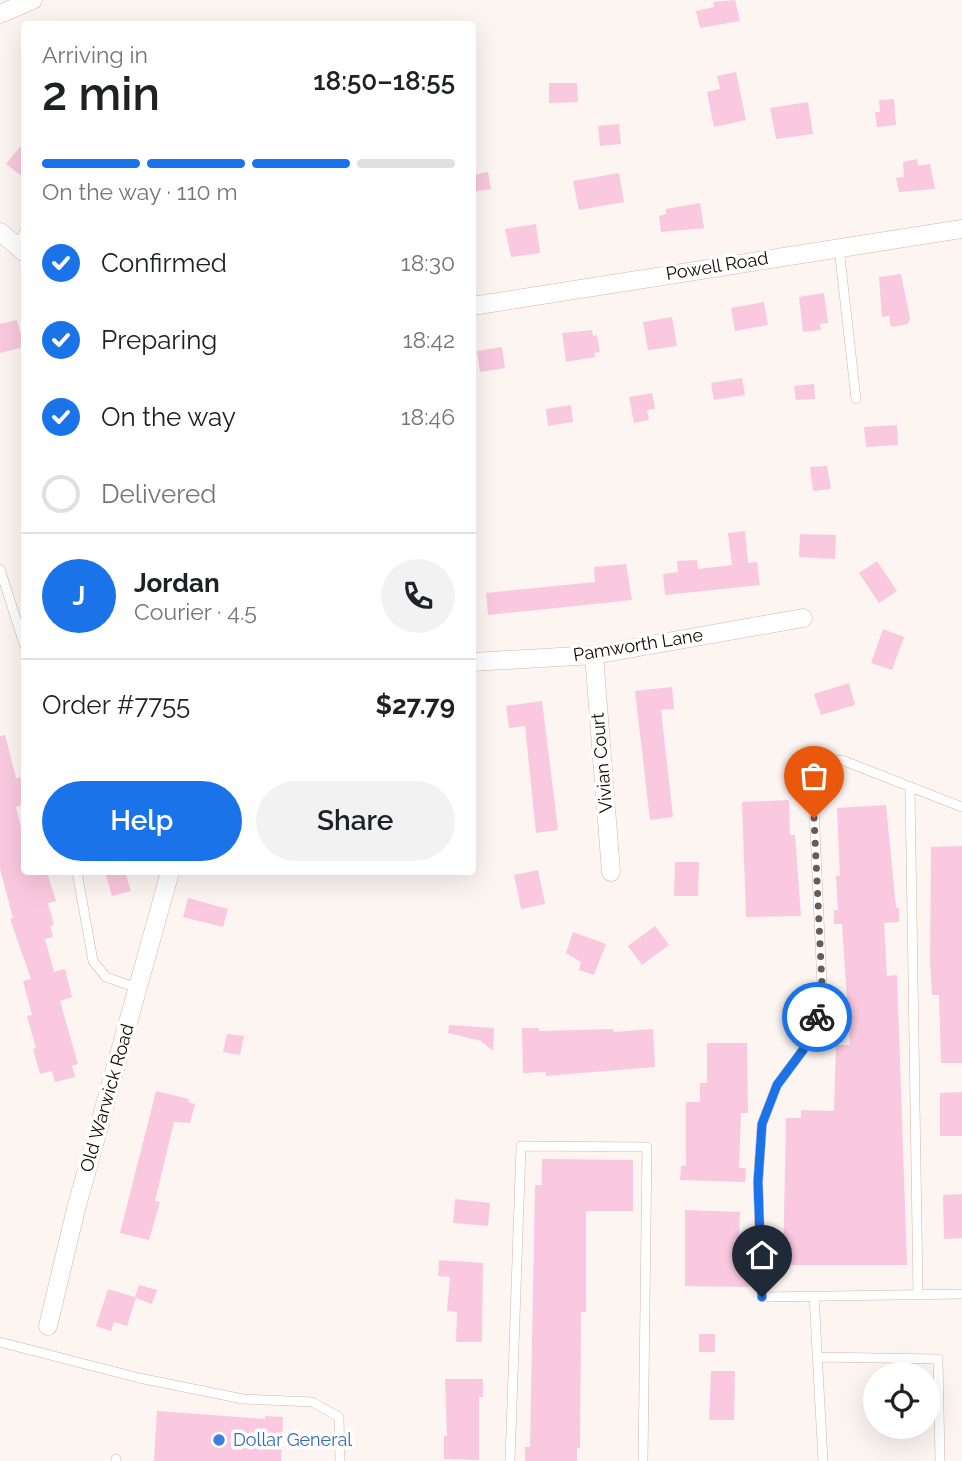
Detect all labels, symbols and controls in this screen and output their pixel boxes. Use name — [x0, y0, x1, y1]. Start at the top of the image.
text: Arriving in — [42, 41, 148, 68]
text: 18:50–18:55 — [313, 66, 455, 96]
text: 2 min — [42, 67, 160, 121]
text: On the way · 110 m — [42, 178, 238, 205]
icon: check — [42, 244, 80, 282]
street label: Powell Road — [664, 247, 770, 284]
text: Confirmed — [101, 248, 227, 278]
text: 18:30 — [401, 249, 455, 276]
icon: check — [42, 321, 80, 359]
text: Preparing — [101, 325, 217, 355]
text: 18:42 — [403, 326, 455, 353]
icon: check — [42, 398, 80, 436]
text: On the way — [101, 402, 236, 432]
text: 18:46 — [401, 403, 455, 430]
text: Delivered — [101, 479, 216, 509]
button: phone — [381, 559, 455, 633]
text: Jordan — [134, 568, 220, 598]
text: J — [73, 581, 85, 611]
text: Courier · 4.5 — [134, 598, 257, 625]
street label: Pamworth Lane — [572, 624, 705, 665]
text: Order #7755 — [42, 690, 190, 720]
text: $27.79 — [375, 690, 455, 720]
street label: Vivian Court — [587, 712, 616, 814]
pin — [784, 746, 844, 818]
icon: bag — [795, 757, 833, 795]
button: Help — [42, 781, 242, 861]
button: Share — [256, 781, 455, 861]
courier — [782, 982, 852, 1052]
icon: bike — [798, 998, 836, 1036]
street label: Old Warwick Road — [75, 1021, 138, 1174]
pin — [732, 1225, 792, 1297]
icon: home — [743, 1236, 781, 1274]
map controls — [863, 1362, 940, 1439]
button: locate — [863, 1362, 940, 1439]
place label: Dollar General — [233, 1429, 352, 1450]
marker: Dollar General — [211, 1432, 227, 1448]

